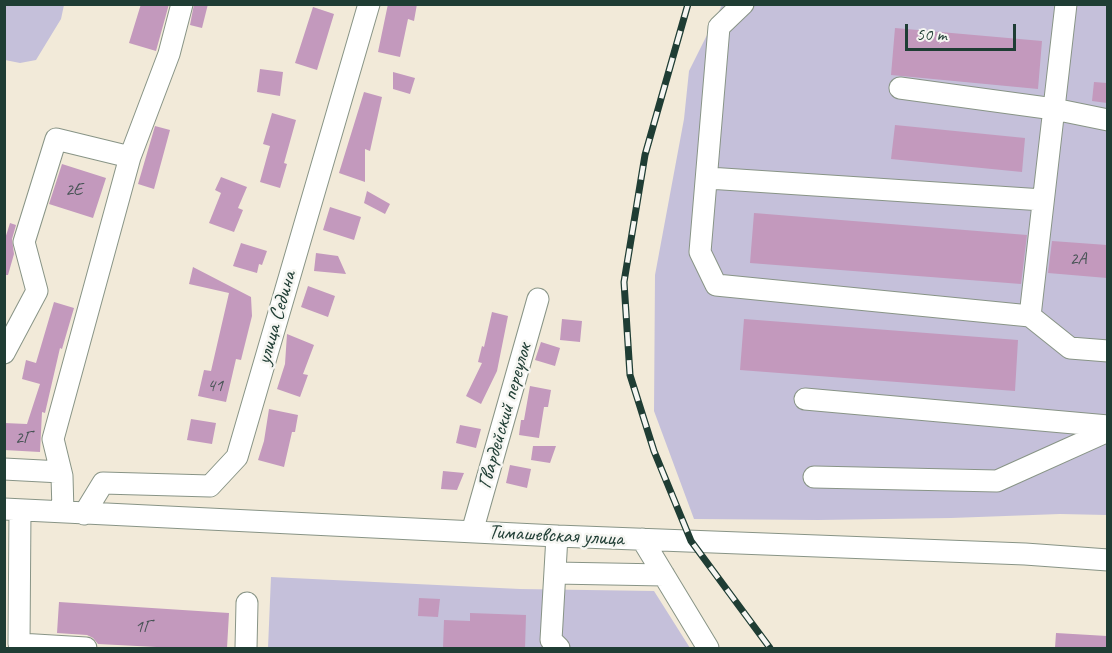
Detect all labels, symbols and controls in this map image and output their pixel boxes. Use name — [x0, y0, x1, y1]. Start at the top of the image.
scale bar — [908, 12, 1019, 50]
text: 50 m — [916, 23, 947, 45]
house number: 2Е — [65, 179, 83, 201]
house number: 2А — [1069, 248, 1087, 270]
street label: улица Седина — [252, 269, 302, 367]
street label: Гвардейский переулок — [472, 340, 538, 492]
house number: 41 — [207, 375, 223, 397]
house number: 2Г — [15, 427, 31, 449]
street label: Тимашевская улица — [488, 520, 624, 552]
house number: 1Г — [135, 616, 151, 638]

